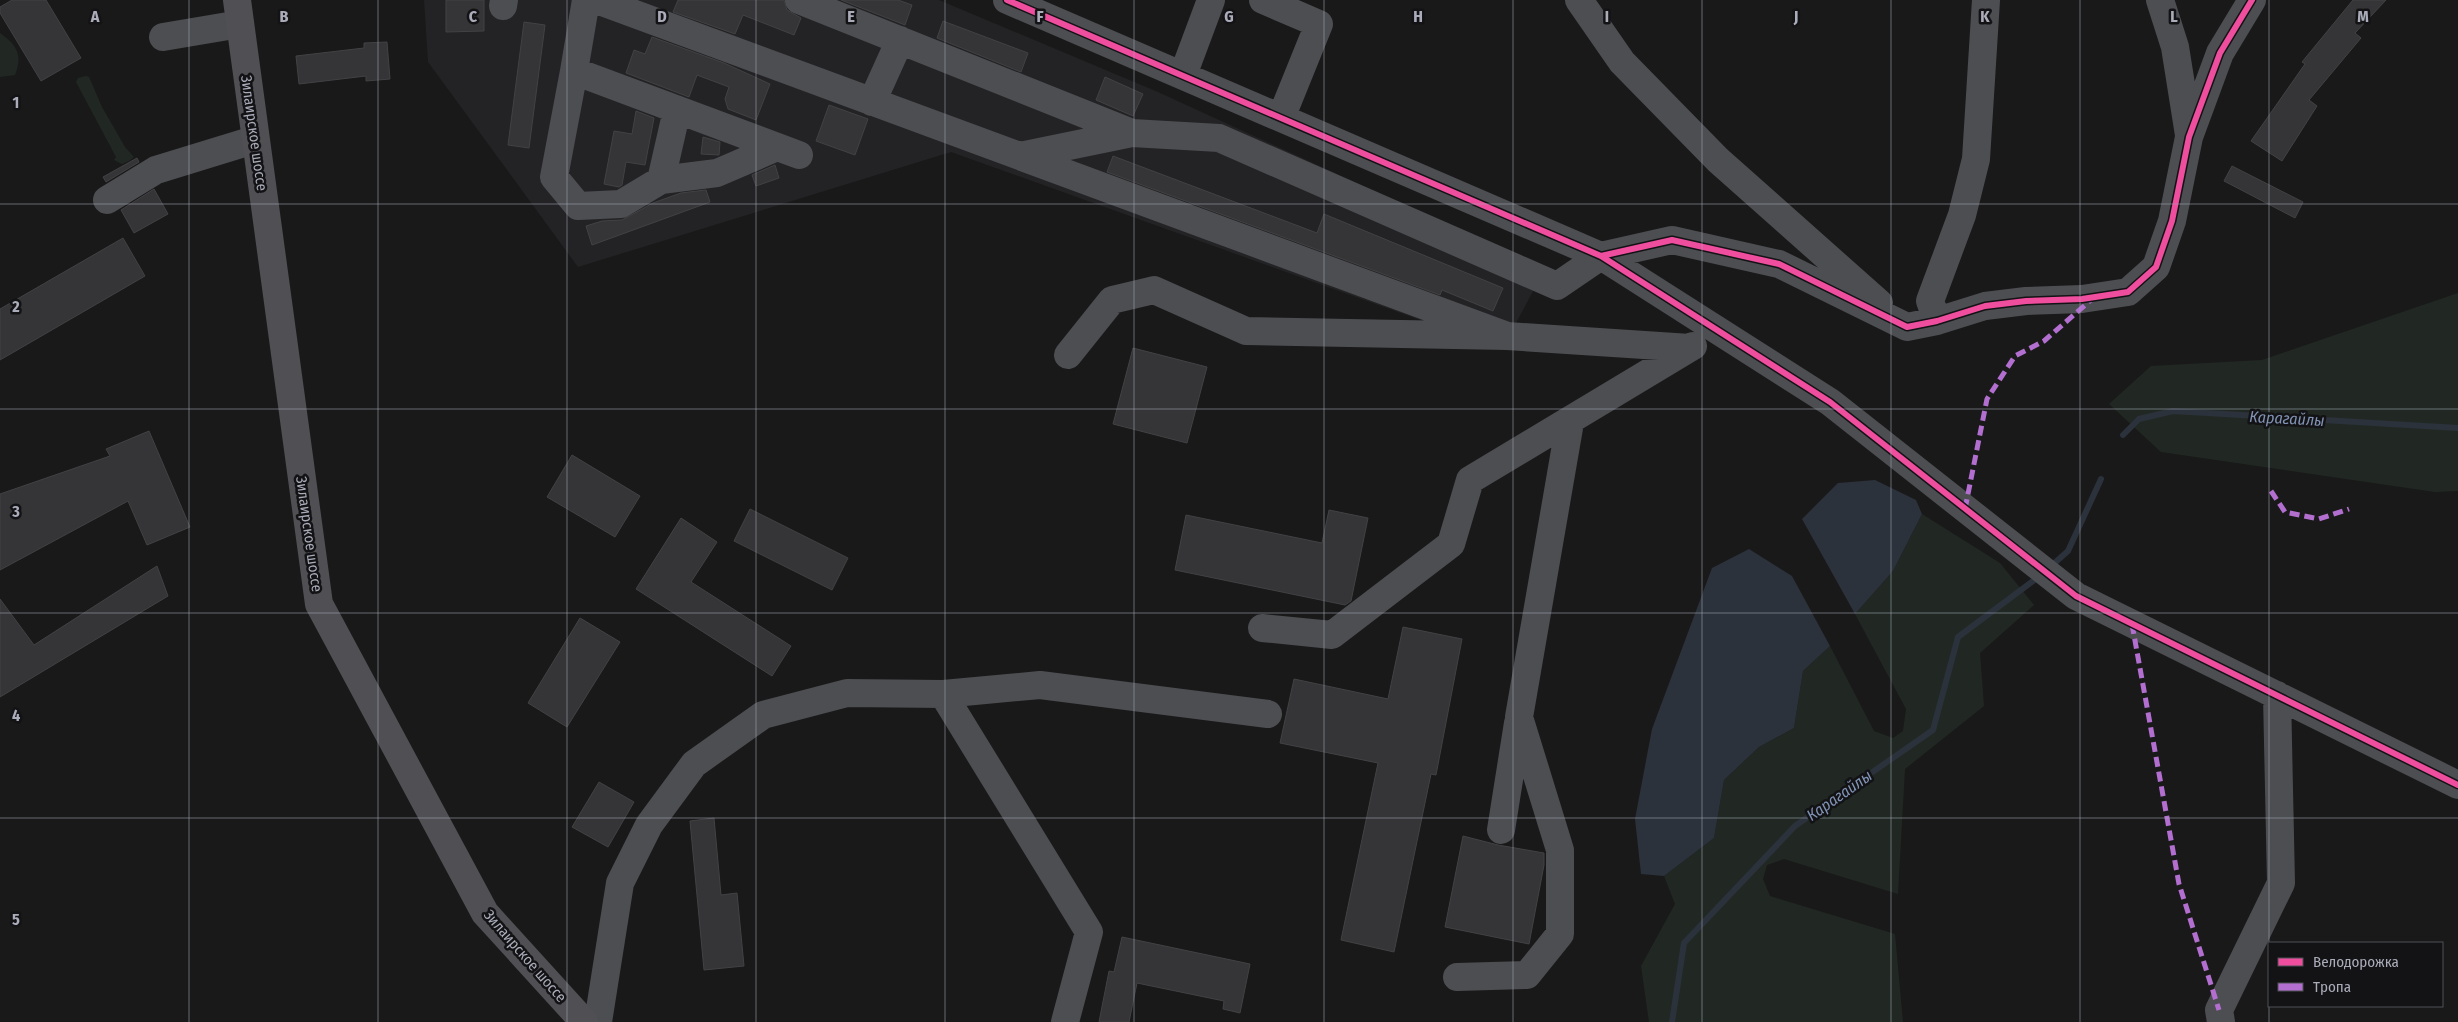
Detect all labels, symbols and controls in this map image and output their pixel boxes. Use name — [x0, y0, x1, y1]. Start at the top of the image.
text: A — [90, 7, 100, 26]
text: B — [280, 7, 289, 26]
text: C — [469, 7, 478, 26]
text: D — [657, 7, 667, 26]
text: E — [847, 7, 855, 26]
text: F — [1036, 7, 1044, 26]
text: G — [1224, 7, 1234, 26]
text: H — [1413, 7, 1423, 26]
text: I — [1605, 7, 1609, 26]
text: J — [1793, 7, 1798, 26]
text: K — [1980, 7, 1990, 26]
text: L — [2170, 7, 2178, 26]
text: M — [2357, 7, 2369, 26]
street label: Зилаирское шоссе — [237, 74, 271, 192]
text: 1 — [13, 93, 19, 112]
text: 2 — [11, 297, 20, 316]
water label: Карагайлы — [2249, 407, 2325, 430]
street label: Зилаирское шоссе — [292, 475, 326, 593]
text: 3 — [11, 502, 20, 521]
text: 4 — [12, 706, 20, 725]
water label: Карагайлы — [1803, 766, 1876, 825]
street label: Зилаирское шоссе — [480, 906, 570, 1006]
text: 5 — [12, 910, 20, 929]
legend — [2268, 942, 2443, 1007]
text: Велодорожка — [2313, 953, 2399, 971]
text: Тропа — [2313, 978, 2351, 996]

